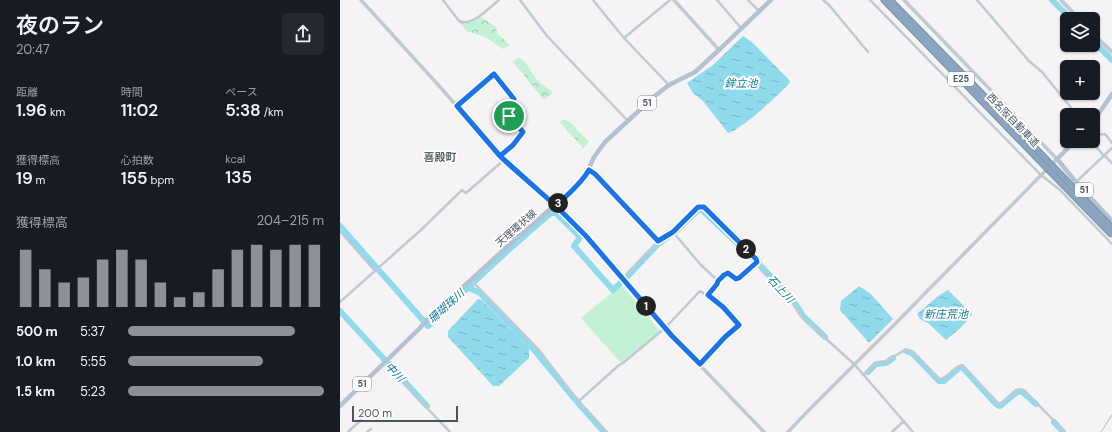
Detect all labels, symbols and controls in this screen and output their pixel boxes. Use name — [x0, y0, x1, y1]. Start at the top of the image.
text: 夜のラン — [16, 11, 104, 40]
map controls — [1060, 12, 1100, 148]
button: layers — [1060, 12, 1100, 52]
button: share — [282, 13, 324, 55]
text: 20:47 — [16, 41, 50, 58]
button: + — [1060, 60, 1100, 100]
road number: E25 — [948, 72, 974, 86]
water label: 鉾立池 — [725, 76, 758, 90]
text: 距離 — [16, 85, 38, 99]
text: 時間 — [121, 85, 143, 99]
text: ペース — [225, 85, 258, 99]
street label: 西名阪自動車道 — [984, 90, 1042, 150]
road number: 51 — [638, 96, 656, 110]
text: 1.96 — [16, 99, 47, 121]
text: 11:02 — [121, 99, 158, 121]
text: 5:38 — [225, 99, 261, 121]
pin — [492, 99, 526, 133]
text: km — [47, 105, 65, 119]
text: /km — [261, 105, 283, 119]
icon: arrive — [498, 105, 520, 127]
button: − — [1060, 108, 1100, 148]
district label: 喜殿町 — [424, 150, 457, 164]
text: kcal — [225, 152, 245, 166]
text: 獲得標高 — [16, 153, 60, 167]
text: 心拍数 — [121, 153, 154, 167]
text: 135 — [225, 166, 252, 188]
text: 19 — [16, 167, 33, 189]
text: 155 — [121, 167, 148, 189]
text: m — [33, 173, 45, 187]
text: bpm — [148, 173, 174, 187]
road number: 51 — [1075, 183, 1093, 197]
pin: 3 — [548, 193, 568, 213]
text: 3 — [555, 196, 561, 210]
street label: 天理環状線 — [493, 207, 539, 249]
text: 204–215 m — [257, 212, 324, 229]
text: 獲得標高 — [16, 214, 68, 231]
pin: 2 — [736, 239, 756, 259]
text: 2 — [743, 242, 749, 256]
water label: 石上川 — [765, 272, 798, 307]
water label: 珊瑚珠川 — [425, 285, 468, 326]
pin: 1 — [636, 296, 656, 316]
text: 1 — [644, 299, 648, 313]
water label: 新庄荒池 — [924, 307, 969, 321]
text: 500 m — [16, 323, 58, 340]
text: 5:37 — [80, 323, 105, 340]
text: 1.0 km — [16, 353, 55, 370]
text: 5:55 — [80, 353, 106, 370]
water label: 中川 — [382, 359, 408, 386]
road number: 51 — [353, 377, 371, 391]
text: 1.5 km — [16, 383, 55, 400]
text: 5:23 — [80, 383, 106, 400]
scale bar — [352, 404, 458, 423]
text: 200 m — [358, 406, 392, 420]

